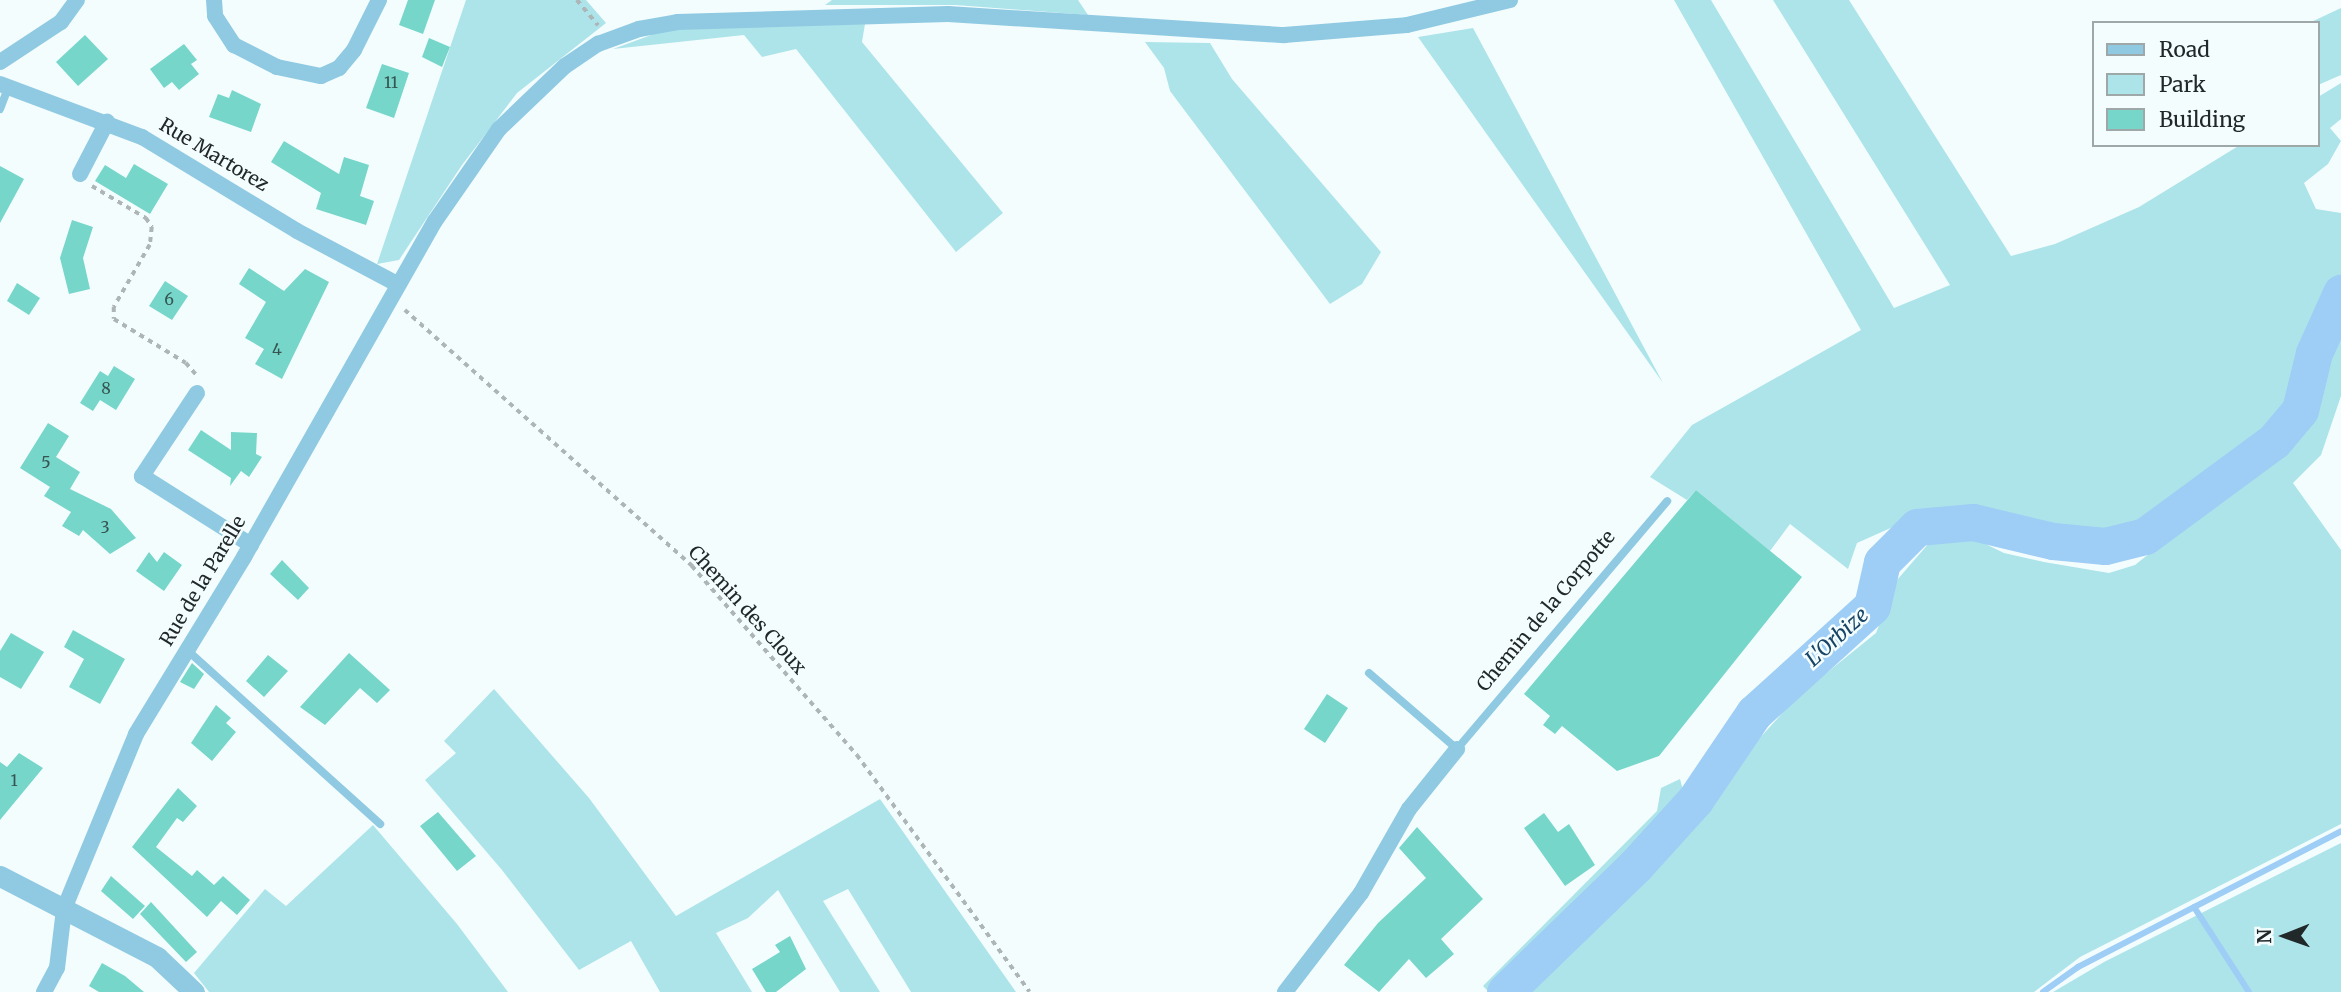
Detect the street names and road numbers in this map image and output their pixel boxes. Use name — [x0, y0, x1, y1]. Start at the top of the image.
street label: Rue Martorez — [155, 114, 273, 196]
street label: Rue de la Parelle — [155, 512, 251, 650]
street label: Chemin de la Corpotte — [1472, 526, 1620, 696]
street label: Chemin des Cloux — [683, 541, 811, 679]

